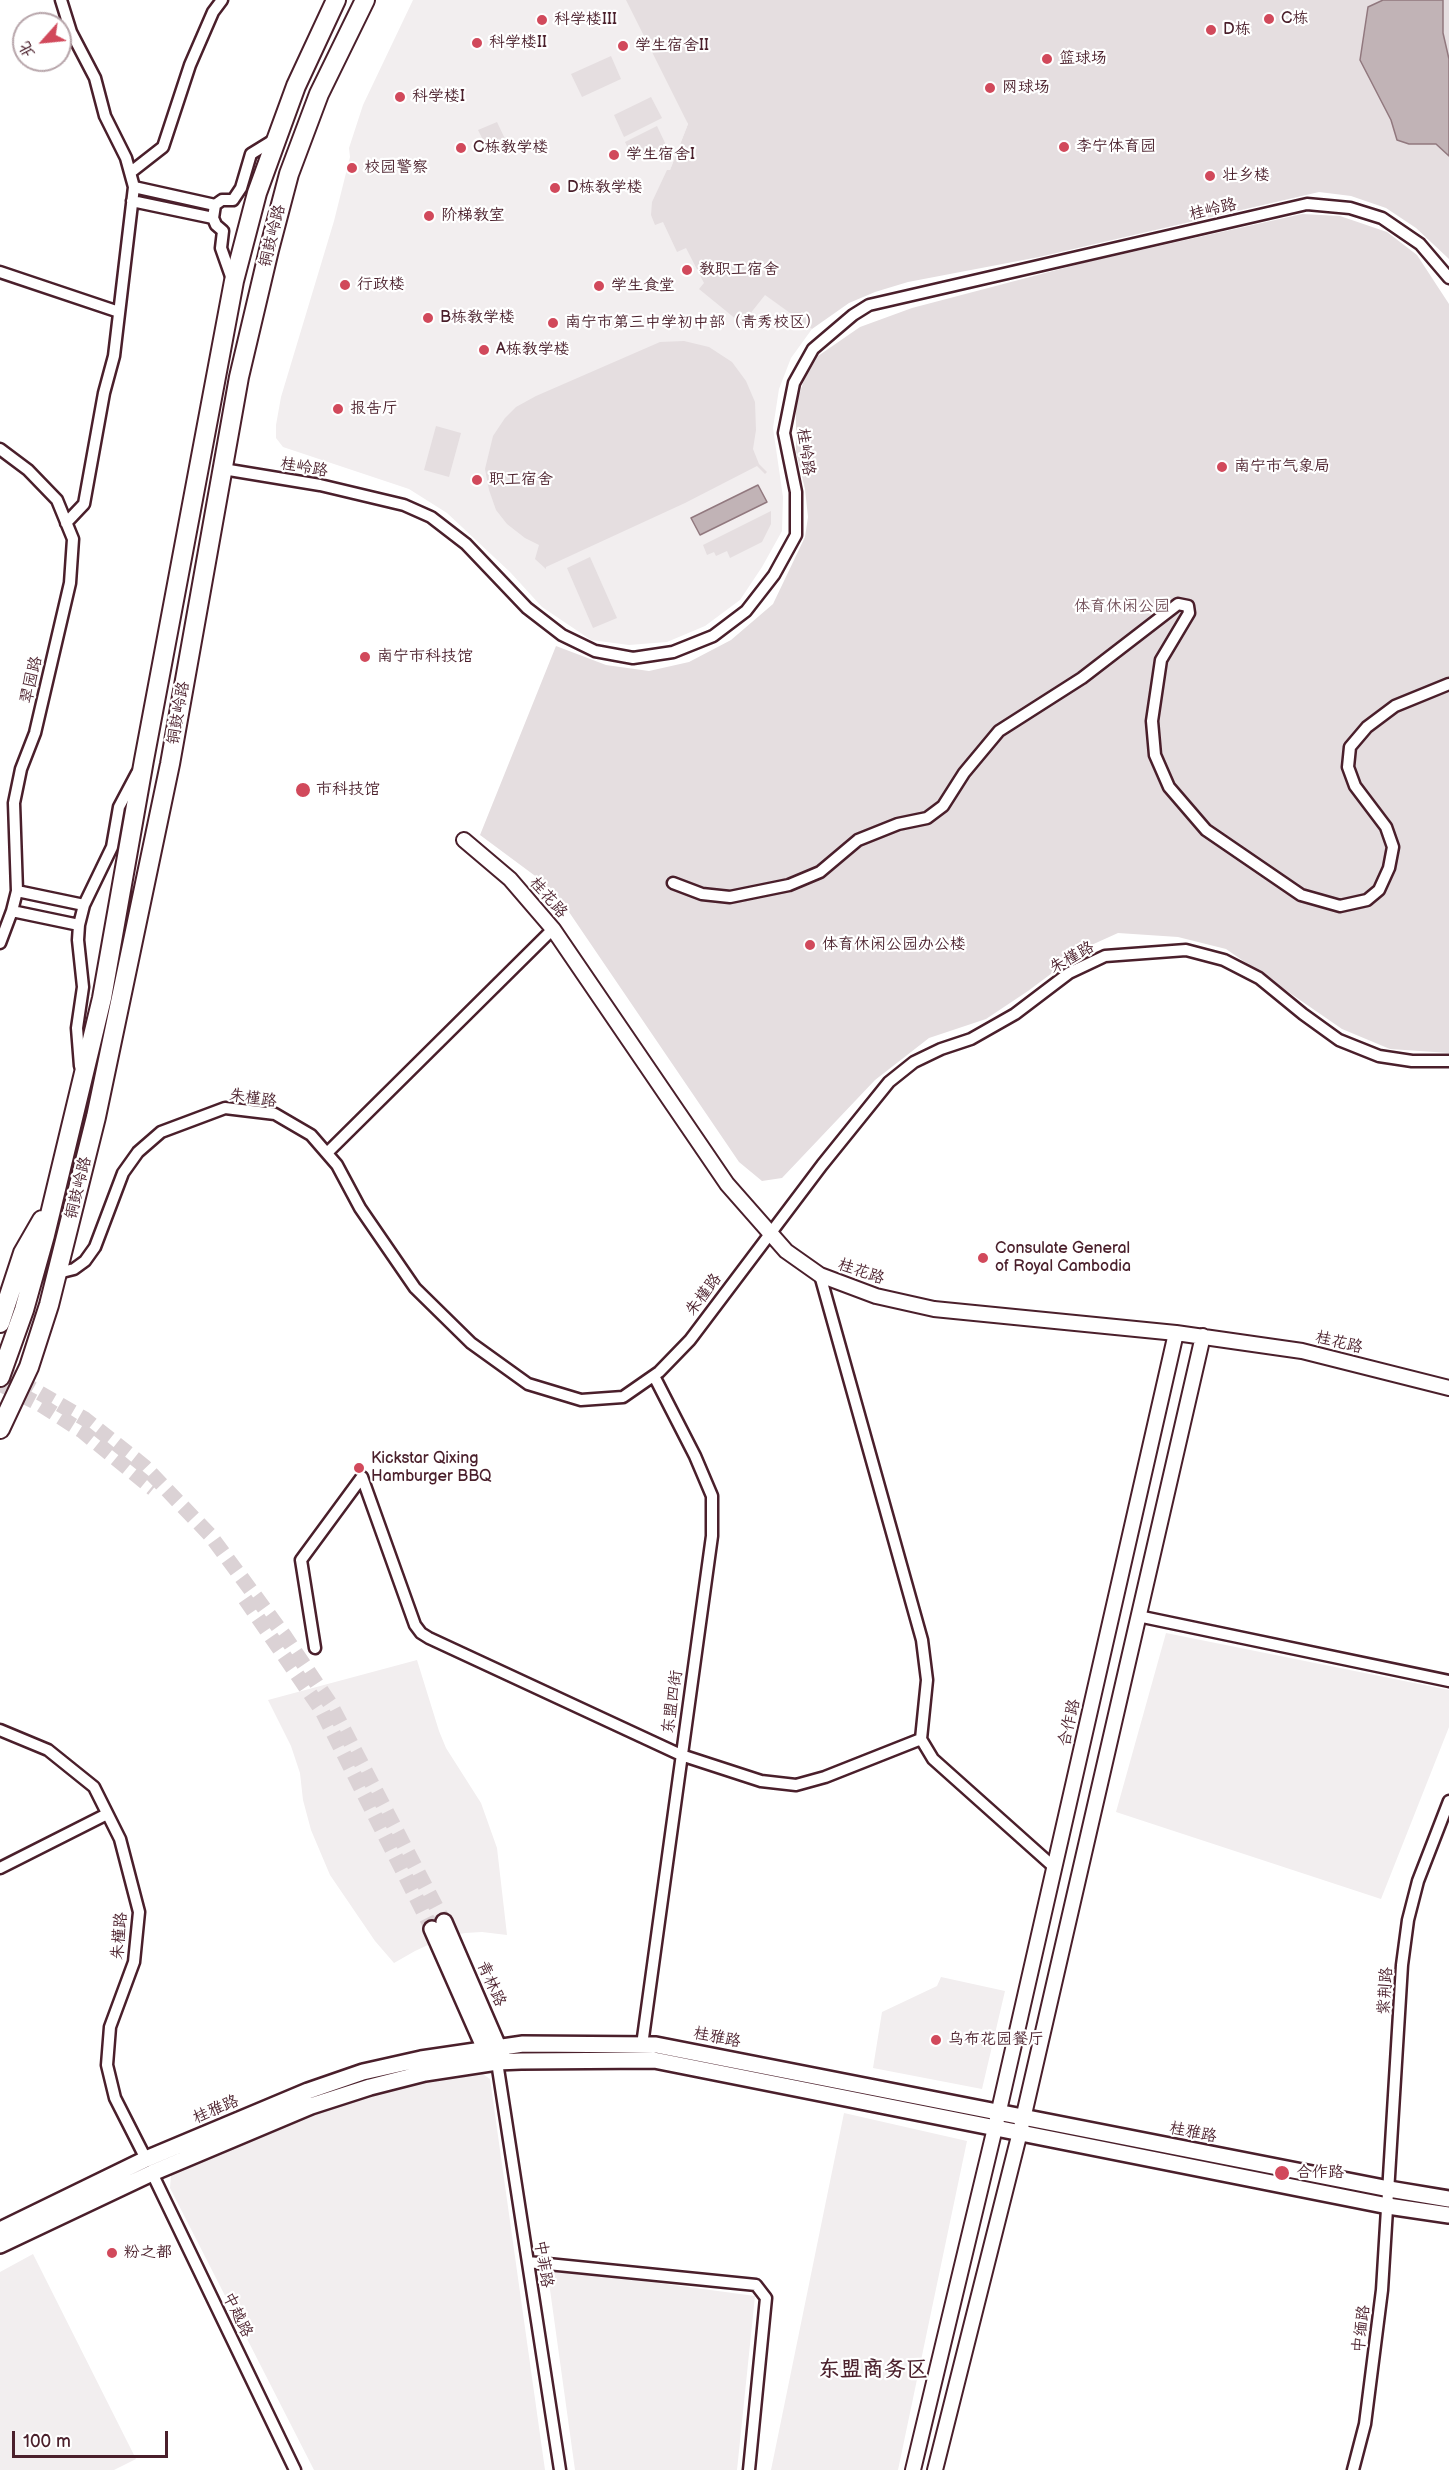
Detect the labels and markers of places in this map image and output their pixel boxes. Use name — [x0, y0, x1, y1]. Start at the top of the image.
place label: C栋 — [1281, 9, 1308, 29]
place label: 科学楼III — [554, 10, 617, 30]
marker: C栋 — [1262, 12, 1276, 26]
marker: 科学楼III — [535, 13, 549, 27]
place label: D栋 — [1223, 20, 1251, 40]
marker: D栋 — [1204, 23, 1218, 37]
place label: 科学楼II — [489, 33, 547, 53]
marker: 科学楼II — [470, 36, 484, 50]
place label: 学生宿舍II — [635, 36, 709, 56]
marker: 学生宿舍II — [616, 39, 630, 53]
place label: 篮球场 — [1059, 49, 1107, 69]
marker: 篮球场 — [1040, 52, 1054, 66]
place label: 网球场 — [1002, 78, 1050, 98]
marker: 网球场 — [983, 81, 997, 95]
place label: 科学楼I — [412, 87, 465, 107]
marker: 科学楼I — [393, 90, 407, 104]
place label: 李宁体育园 — [1076, 137, 1156, 157]
place label: C栋教学楼 — [473, 138, 548, 158]
marker: 李宁体育园 — [1057, 140, 1071, 154]
marker: C栋教学楼 — [454, 141, 468, 155]
place label: 学生宿舍I — [626, 145, 695, 165]
marker: 学生宿舍I — [607, 148, 621, 162]
place label: 校园警察 — [364, 158, 428, 178]
marker: 校园警察 — [345, 161, 359, 175]
place label: 壮乡楼 — [1222, 166, 1270, 186]
marker: 壮乡楼 — [1203, 169, 1217, 183]
place label: D栋教学楼 — [567, 178, 643, 198]
marker: D栋教学楼 — [548, 181, 562, 195]
place label: 阶梯教室 — [441, 206, 505, 226]
marker: 阶梯教室 — [422, 209, 436, 223]
place label: 教职工宿舍 — [699, 260, 779, 280]
marker: 教职工宿舍 — [680, 263, 694, 277]
place label: 行政楼 — [357, 275, 405, 295]
place label: 学生食堂 — [611, 276, 675, 296]
marker: 行政楼 — [338, 278, 352, 292]
marker: 学生食堂 — [592, 279, 606, 293]
place label: B栋教学楼 — [440, 308, 515, 328]
marker: B栋教学楼 — [421, 311, 435, 325]
place label: 南宁市第三中学初中部（青秀校区） — [565, 313, 821, 333]
marker: 南宁市第三中学初中部（青秀校区） — [546, 316, 560, 330]
place label: A栋教学楼 — [496, 340, 570, 360]
marker: A栋教学楼 — [477, 343, 491, 357]
place label: 报告厅 — [350, 399, 398, 419]
marker: 报告厅 — [331, 402, 345, 416]
place label: 南宁市气象局 — [1234, 457, 1330, 477]
marker: 南宁市气象局 — [1215, 460, 1229, 474]
place label: 职工宿舍 — [489, 470, 553, 490]
marker: 职工宿舍 — [470, 473, 484, 487]
place label: 南宁市科技馆 — [377, 647, 473, 667]
marker: 南宁市科技馆 — [358, 650, 372, 664]
place label: 市科技馆 — [316, 780, 380, 800]
marker: 市科技馆 — [294, 781, 312, 799]
place label: 体育休闲公园办公楼 — [822, 935, 966, 955]
marker: 体育休闲公园办公楼 — [803, 938, 817, 952]
place label: Consulate General of Royal Cambodia — [995, 1239, 1131, 1277]
marker: Consulate General of Royal Cambodia — [976, 1251, 990, 1265]
place label: Kickstar Qixing Hamburger BBQ — [371, 1449, 492, 1487]
marker: Kickstar Qixing Hamburger BBQ — [352, 1461, 366, 1475]
place label: 乌布花园餐厅 — [948, 2030, 1044, 2050]
marker: 乌布花园餐厅 — [929, 2033, 943, 2047]
place label: 合作路 — [1296, 2163, 1344, 2183]
marker: 合作路 — [1273, 2164, 1291, 2182]
place label: 粉之都 — [124, 2243, 172, 2263]
marker: 粉之都 — [105, 2246, 119, 2260]

